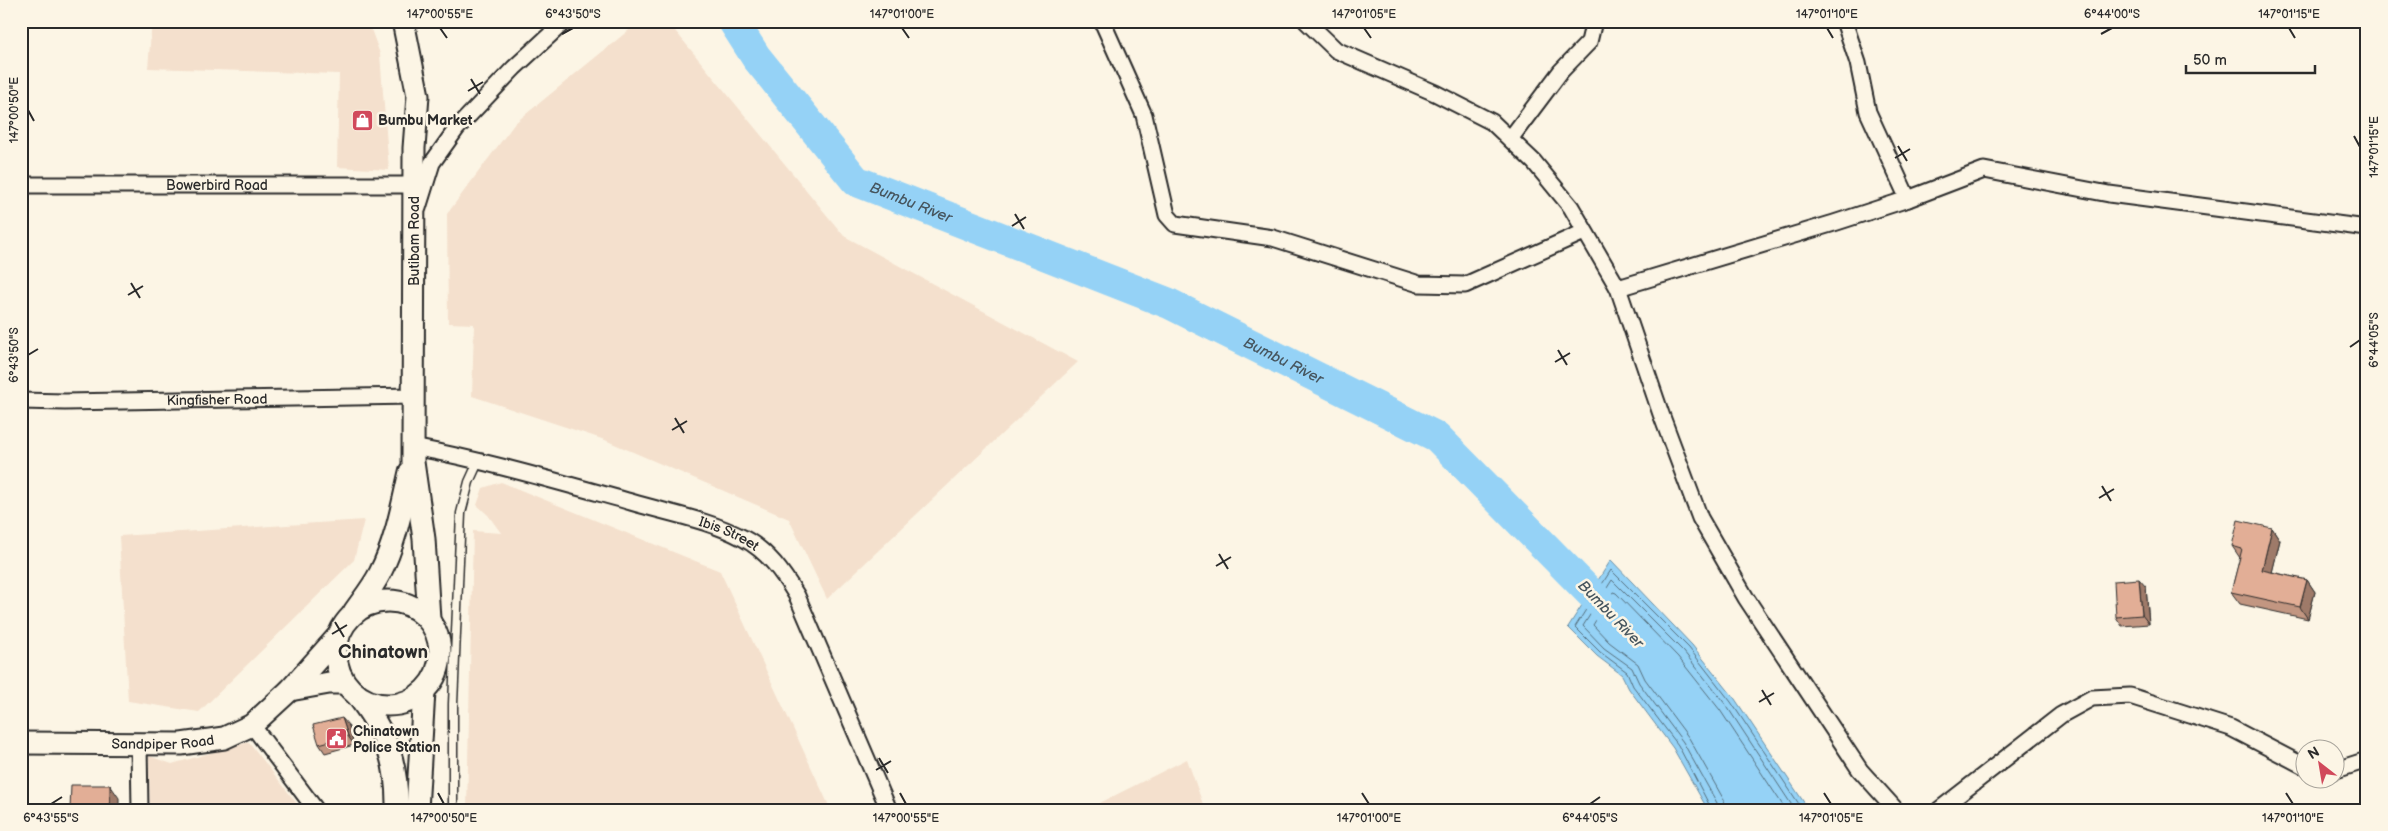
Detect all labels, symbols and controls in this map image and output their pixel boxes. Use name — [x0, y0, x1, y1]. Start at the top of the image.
text: 147°00'55"E — [407, 7, 473, 22]
text: 6°43'50"S — [545, 7, 601, 22]
text: 147°01'00"E — [870, 7, 934, 22]
text: 147°01'05"E — [1332, 7, 1396, 22]
text: 147°01'10"E — [1796, 7, 1858, 22]
text: 6°44'00"S — [2084, 7, 2140, 22]
text: 147°01'15"E — [2258, 7, 2320, 22]
scale bar — [2186, 42, 2314, 74]
text: 50 m — [2193, 51, 2227, 70]
text: 147°00'50"E — [7, 77, 22, 143]
shop icon: Bumbu Market — [350, 108, 374, 132]
place label: Bumbu Market — [378, 112, 473, 129]
text: 147°01'15"E — [2367, 116, 2382, 178]
street label: Bowerbird Road — [166, 177, 268, 194]
water label: Bumbu River — [867, 178, 956, 228]
street label: Butibam Road — [406, 196, 423, 286]
text: 6°44'05"S — [2367, 312, 2382, 368]
text: 6°43'50"S — [7, 327, 22, 383]
water label: Bumbu River — [1240, 333, 1328, 389]
street label: Kingfisher Road — [166, 391, 268, 409]
street label: Ibis Street — [697, 513, 763, 555]
water label: Bumbu River — [1574, 577, 1649, 653]
district label: Chinatown — [338, 641, 428, 664]
place label: Chinatown Police Station — [353, 723, 441, 756]
public building icon: Chinatown Police Station — [325, 727, 349, 751]
street label: Sandpiper Road — [111, 731, 215, 753]
north arrow — [2296, 738, 2346, 788]
text: N — [2305, 743, 2322, 763]
text: 6°43'55"S — [23, 811, 79, 826]
text: 147°00'50"E — [411, 811, 477, 826]
text: 147°00'55"E — [873, 811, 939, 826]
text: 147°01'00"E — [1337, 811, 1401, 826]
text: 6°44'05"S — [1562, 811, 1618, 826]
text: 147°01'05"E — [1799, 811, 1863, 826]
text: 147°01'10"E — [2262, 811, 2324, 826]

